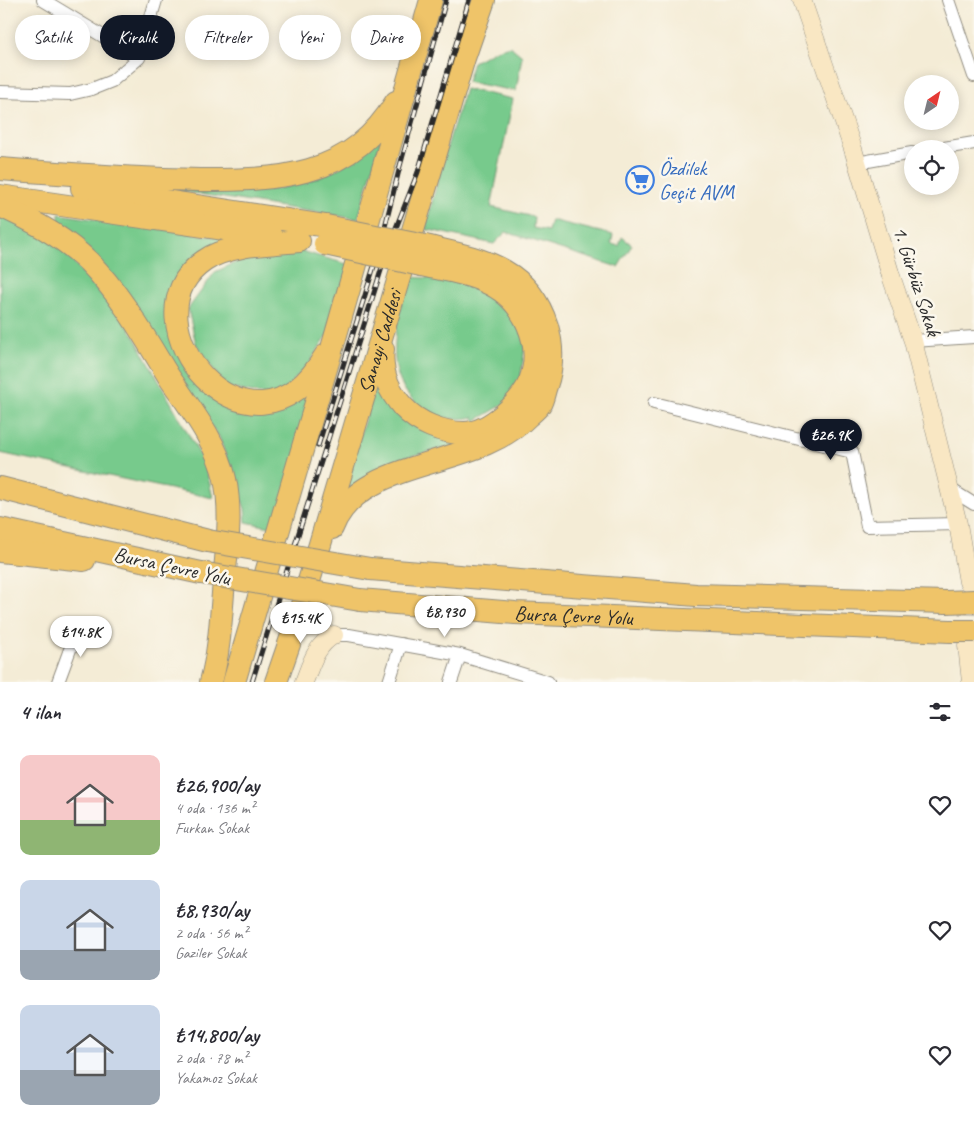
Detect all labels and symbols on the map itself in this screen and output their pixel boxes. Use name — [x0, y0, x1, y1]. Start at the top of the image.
north arrow — [904, 75, 959, 130]
place label: Özdilek Geçit AVM — [659, 155, 736, 205]
supermarket icon: Özdilek Geçit AVM — [625, 165, 655, 195]
street label: 1. Gürbüz Sokak — [887, 223, 947, 340]
street label: Sanayi Caddesi — [352, 284, 409, 396]
pin: ₺26.9K — [790, 418, 872, 461]
street label: Bursa Çevre Yolu — [111, 541, 234, 591]
pin: ₺8,930 — [404, 596, 486, 638]
street label: Bursa Çevre Yolu — [514, 600, 634, 631]
pin: ₺15.4K — [260, 602, 342, 644]
pin: ₺14.8K — [40, 616, 122, 658]

